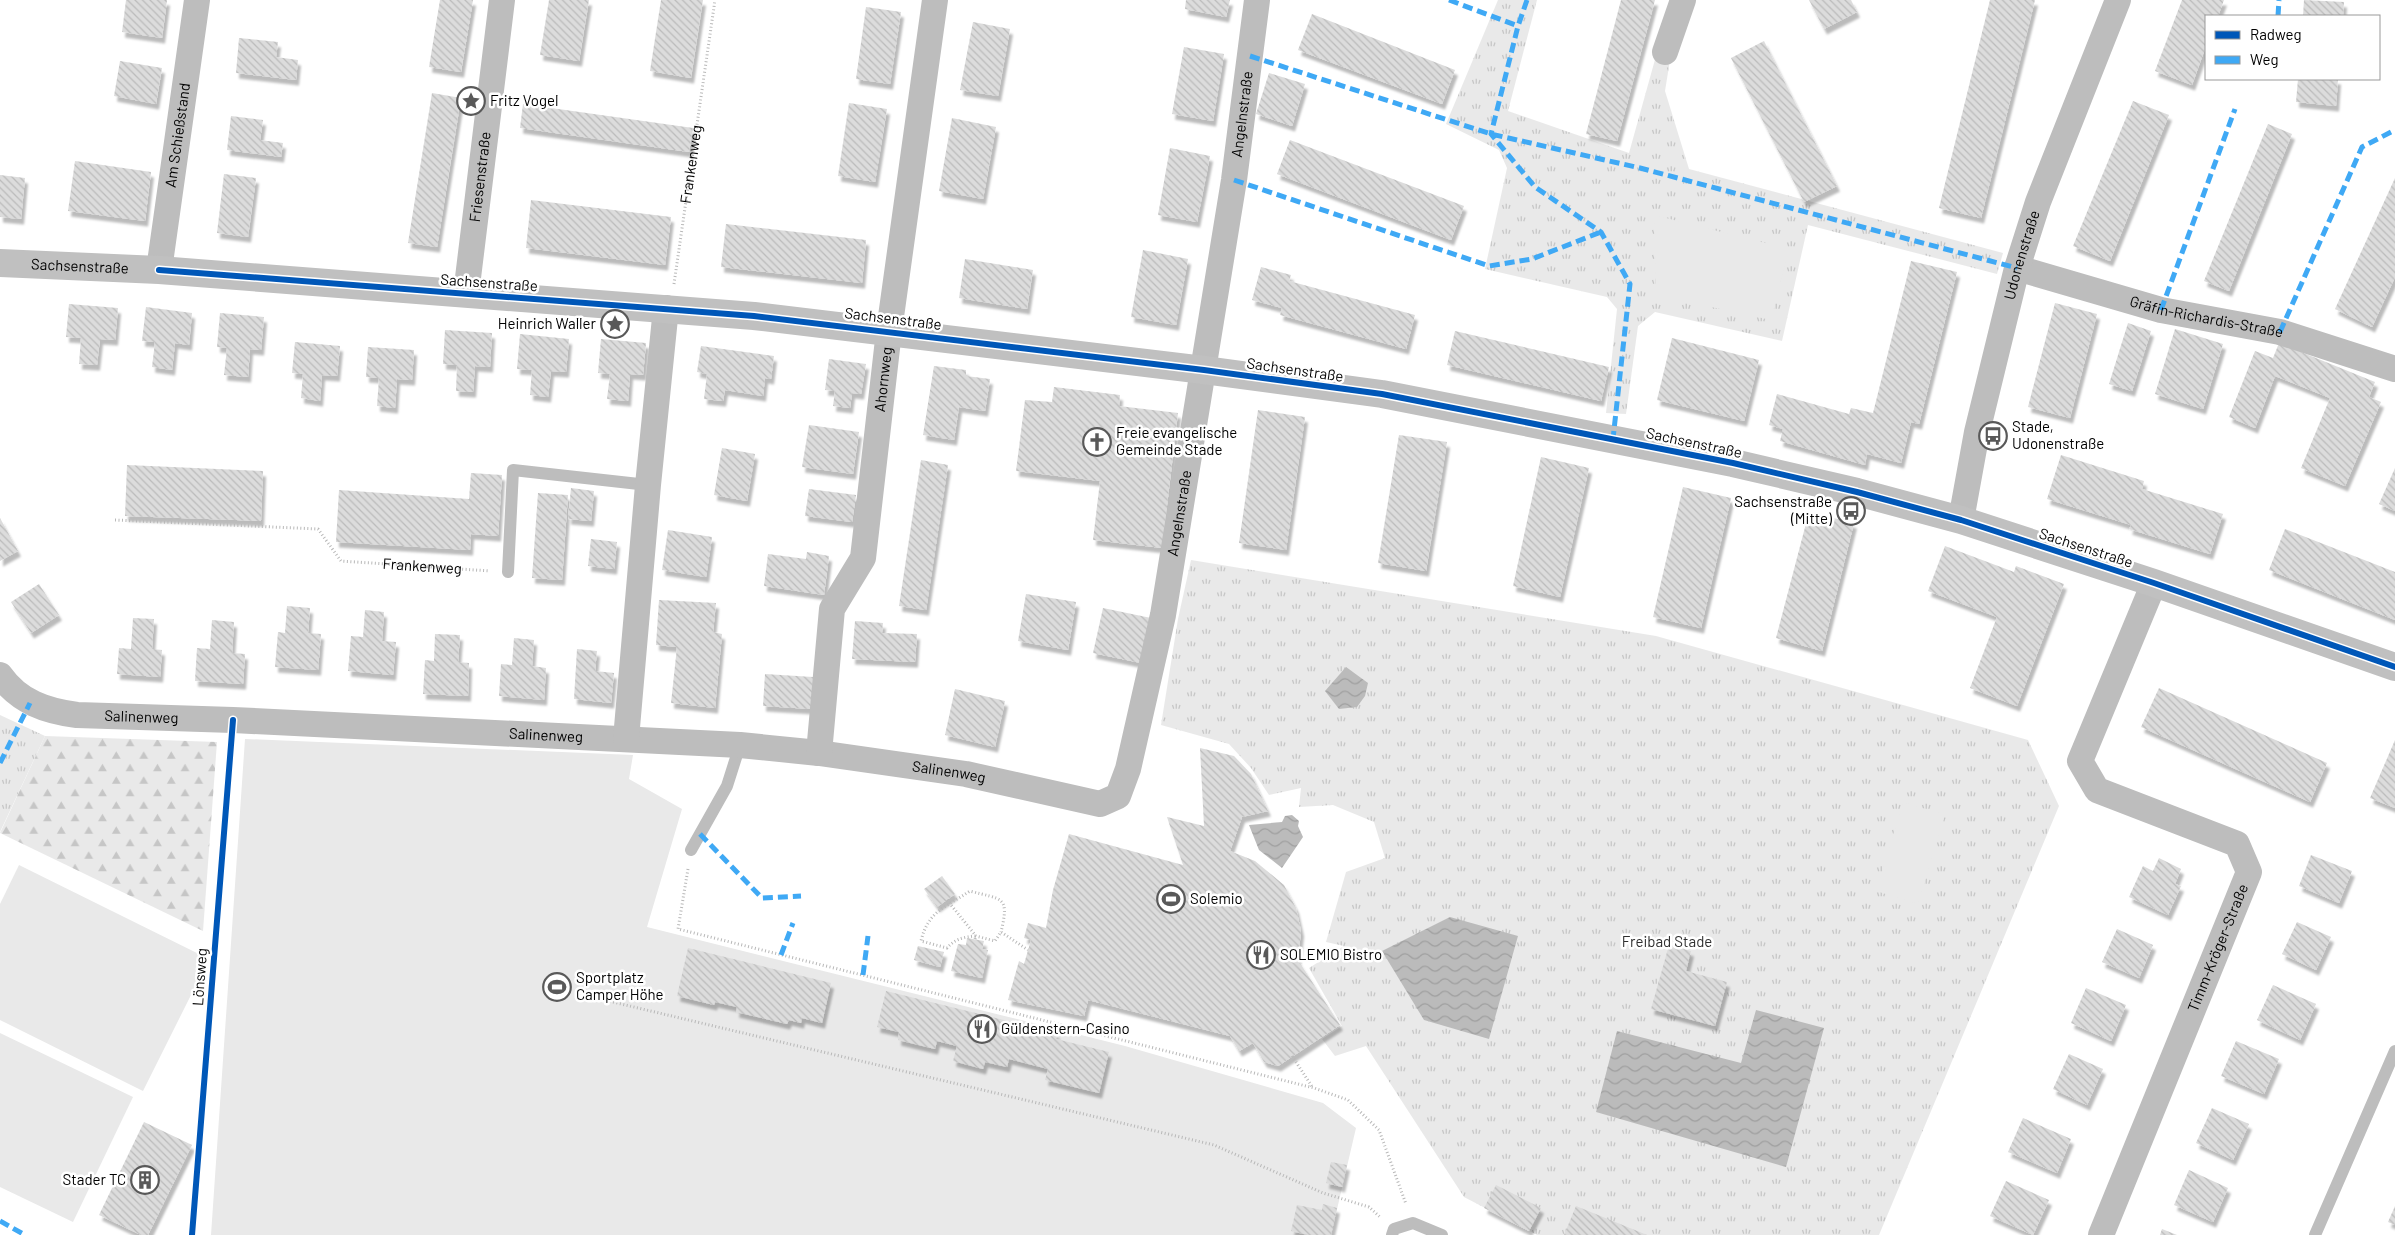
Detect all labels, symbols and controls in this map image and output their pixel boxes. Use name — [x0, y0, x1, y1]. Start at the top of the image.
legend — [2205, 15, 2380, 80]
text: Radweg — [2250, 25, 2302, 43]
text: Weg — [2250, 50, 2278, 68]
street label: Angelnstraße — [1227, 70, 1256, 158]
street label: Am Schießstand — [161, 82, 193, 189]
place icon: Fritz Vogel — [456, 86, 486, 116]
place label: Fritz Vogel — [490, 91, 559, 109]
street label: Frankenweg — [676, 124, 705, 205]
street label: Friesenstraße — [465, 131, 494, 223]
street label: Udonenstraße — [2000, 208, 2043, 301]
street label: Sachsenstraße — [31, 254, 129, 277]
street label: Sachsenstraße — [440, 270, 538, 294]
street label: Gräfin-Richardis-Straße — [2128, 291, 2285, 340]
street label: Sachsenstraße — [844, 303, 943, 333]
place icon: Heinrich Waller — [600, 309, 630, 339]
place label: Heinrich Waller — [498, 314, 597, 332]
street label: Ahornweg — [870, 346, 895, 413]
street label: Sachsenstraße — [1246, 353, 1345, 385]
place label: Stade, Udonenstraße — [2012, 417, 2104, 452]
bus stop icon: Stade, Udonenstraße — [1978, 421, 2008, 451]
place label: Freie evangelische Gemeinde Stade — [1116, 423, 1237, 458]
street label: Sachsenstraße — [1645, 423, 1744, 461]
church icon: Freie evangelische Gemeinde Stade — [1082, 427, 1112, 457]
street label: Angelnstraße — [1163, 469, 1195, 557]
place label: Sachsenstraße (Mitte) — [1734, 492, 1832, 527]
bus stop icon: Sachsenstraße (Mitte) — [1836, 496, 1866, 526]
street label: Sachsenstraße — [2037, 523, 2136, 571]
street label: Frankenweg — [382, 554, 462, 577]
street label: Salinenweg — [104, 706, 179, 726]
street label: Salinenweg — [509, 724, 584, 745]
street label: Salinenweg — [911, 756, 988, 786]
street label: Timm-Kröger-Straße — [2183, 881, 2251, 1014]
sports icon: Solemio — [1156, 884, 1186, 914]
place label: Solemio — [1190, 889, 1243, 907]
park label: Freibad Stade — [1622, 932, 1712, 950]
restaurant icon: SOLEMIO Bistro — [1246, 940, 1276, 970]
place label: SOLEMIO Bistro — [1280, 945, 1382, 963]
street label: Lönsweg — [188, 947, 210, 1006]
place label: Sportplatz Camper Höhe — [576, 968, 664, 1003]
sports icon: Sportplatz Camper Höhe — [542, 972, 572, 1002]
restaurant icon: Güldenstern-Casino — [967, 1014, 997, 1044]
place label: Güldenstern-Casino — [1001, 1019, 1130, 1037]
building icon: Stader TC — [130, 1165, 160, 1195]
place label: Stader TC — [63, 1170, 126, 1188]

